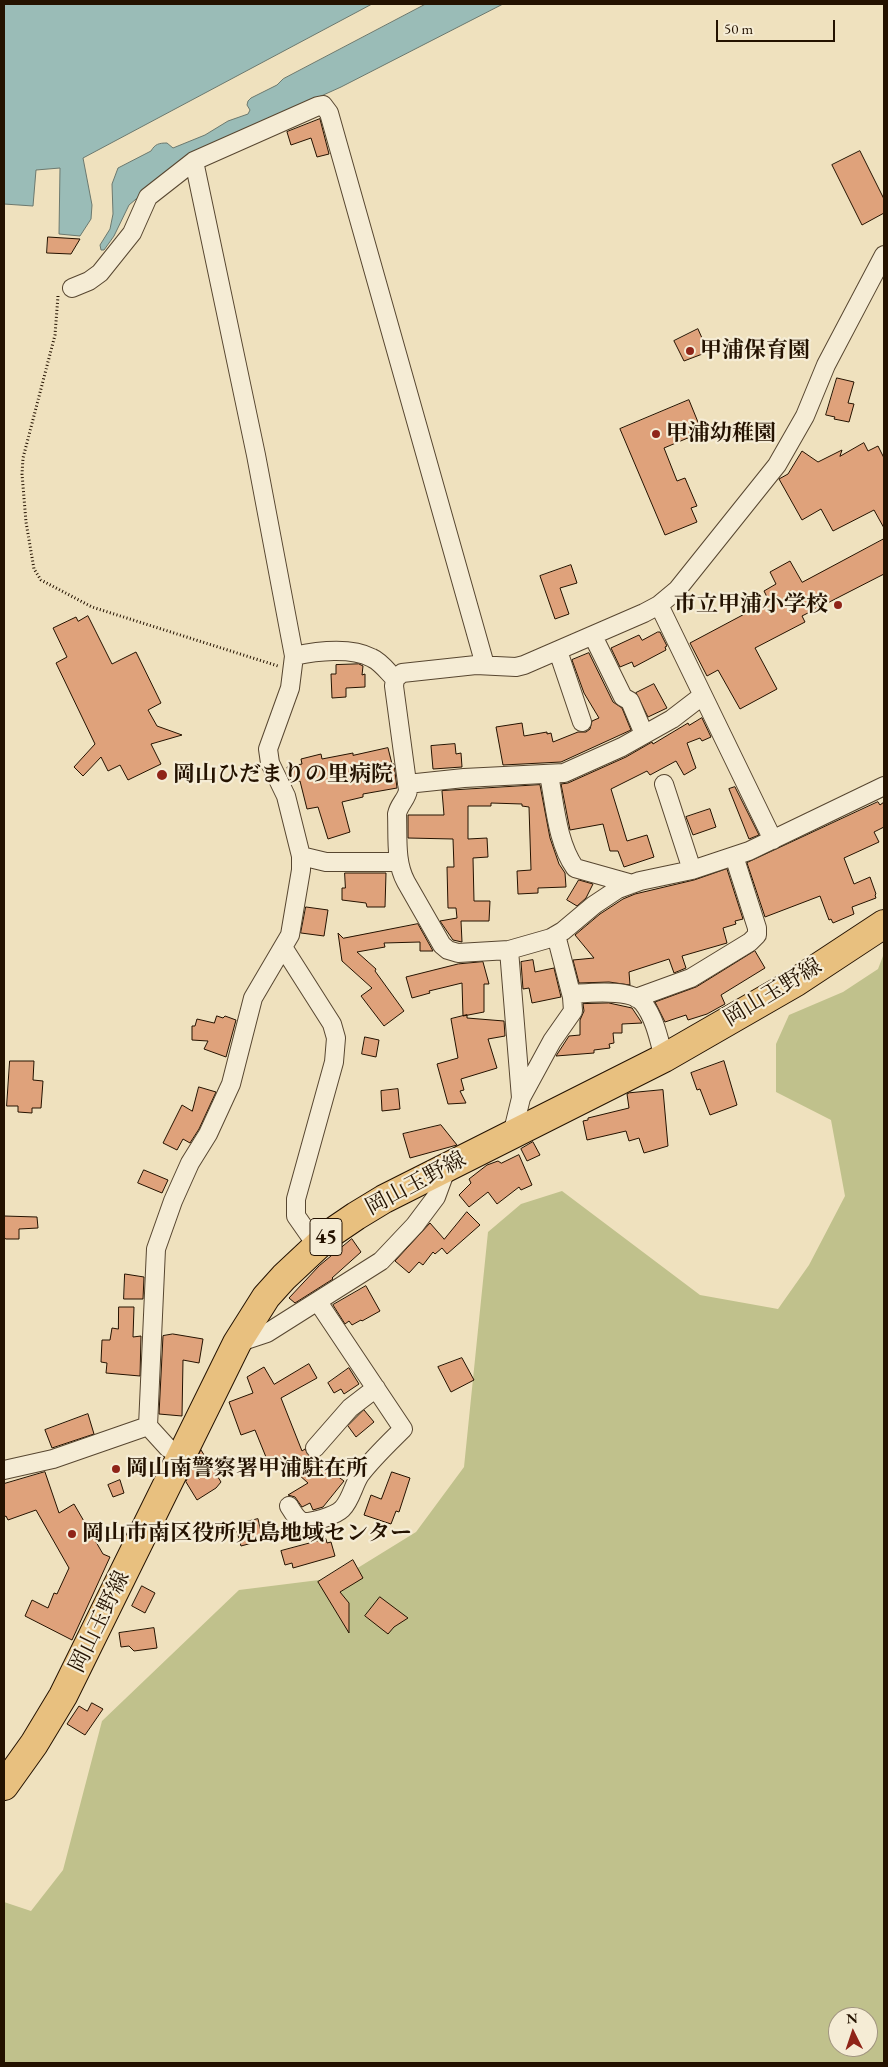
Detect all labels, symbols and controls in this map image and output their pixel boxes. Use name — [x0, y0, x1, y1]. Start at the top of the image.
scale bar — [718, 10, 837, 42]
text: 50 m — [724, 19, 753, 38]
place label: 甲浦保育園 — [700, 338, 810, 364]
marker: 甲浦保育園 — [684, 345, 696, 357]
place label: 甲浦幼稚園 — [666, 421, 776, 447]
marker: 甲浦幼稚園 — [650, 428, 662, 440]
place label: 市立甲浦小学校 — [674, 592, 828, 618]
marker: 市立甲浦小学校 — [832, 599, 844, 611]
place label: 岡山ひだまりの里病院 — [173, 762, 393, 788]
marker: 岡山ひだまりの里病院 — [155, 768, 169, 782]
street label: 岡山玉野線 — [719, 953, 827, 1033]
street label: 岡山玉野線 — [361, 1147, 471, 1221]
road number: 45 — [310, 1218, 342, 1256]
place label: 岡山南警察署甲浦駐在所 — [126, 1456, 368, 1482]
marker: 岡山南警察署甲浦駐在所 — [110, 1463, 122, 1475]
place label: 岡山市南区役所児島地域センター — [82, 1521, 412, 1547]
marker: 岡山市南区役所児島地域センター — [66, 1528, 78, 1540]
street label: 岡山玉野線 — [64, 1567, 136, 1677]
north arrow — [828, 2007, 878, 2057]
text: N — [846, 2009, 858, 2027]

